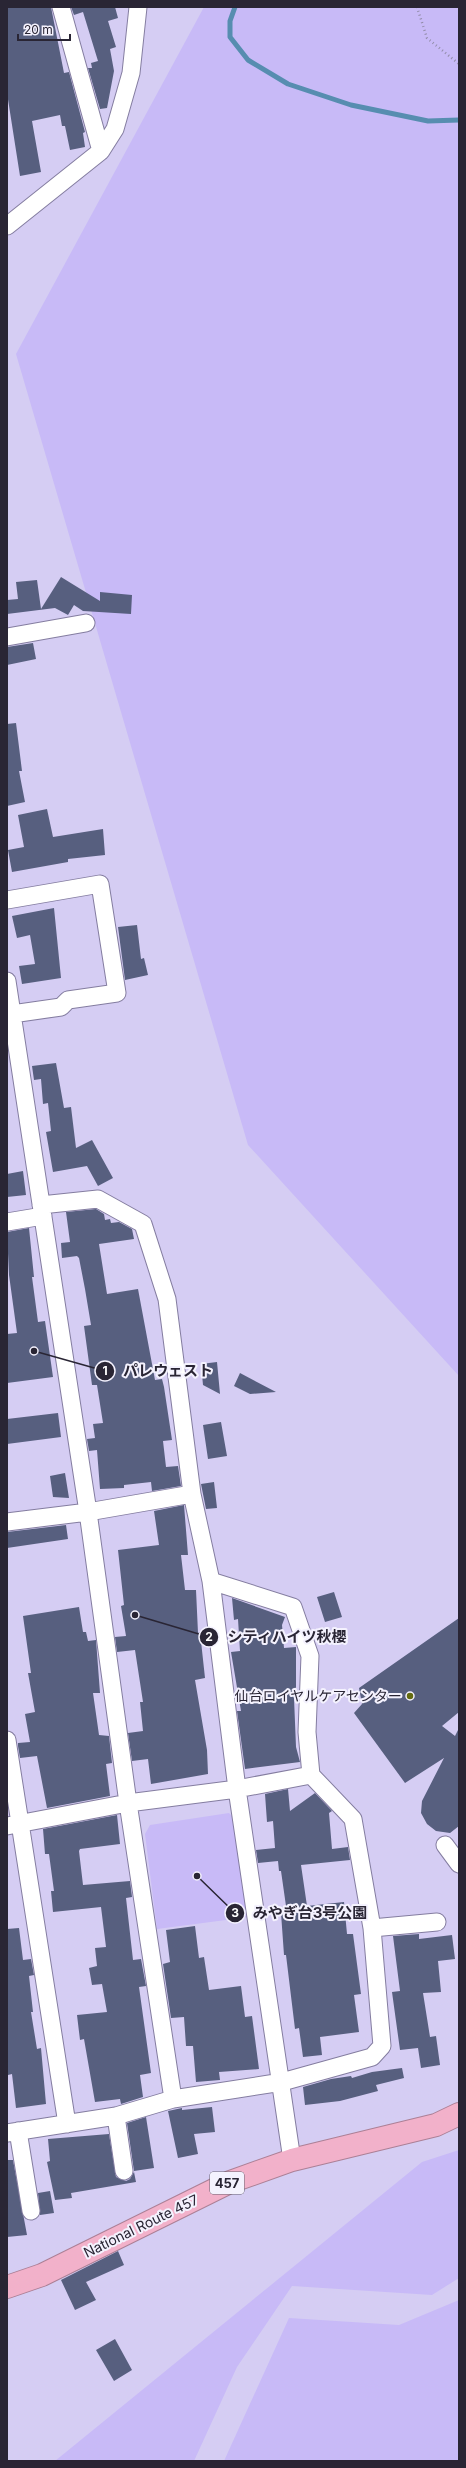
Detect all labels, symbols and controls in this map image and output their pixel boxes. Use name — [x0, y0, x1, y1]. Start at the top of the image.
scale bar — [18, 16, 70, 42]
text: 20 m — [24, 22, 53, 37]
callout: パレウェスト — [95, 1357, 221, 1384]
text: パレウェスト — [123, 1361, 213, 1380]
text: 1 — [102, 1363, 108, 1378]
callout: シティハイツ秋櫻 — [199, 1623, 355, 1650]
text: シティハイツ秋櫻 — [228, 1627, 346, 1646]
text: 2 — [205, 1629, 213, 1644]
place label: 仙台ロイヤルケアセンター — [235, 1687, 402, 1704]
marker: 仙台ロイヤルケアセンター — [405, 1691, 415, 1701]
callout: みやぎ台3号公園 — [225, 1899, 375, 1926]
text: みやぎ台3号公園 — [253, 1903, 367, 1922]
text: 3 — [231, 1905, 239, 1920]
road number: 457 — [210, 2172, 244, 2194]
street label: National Route 457 — [81, 2190, 201, 2261]

